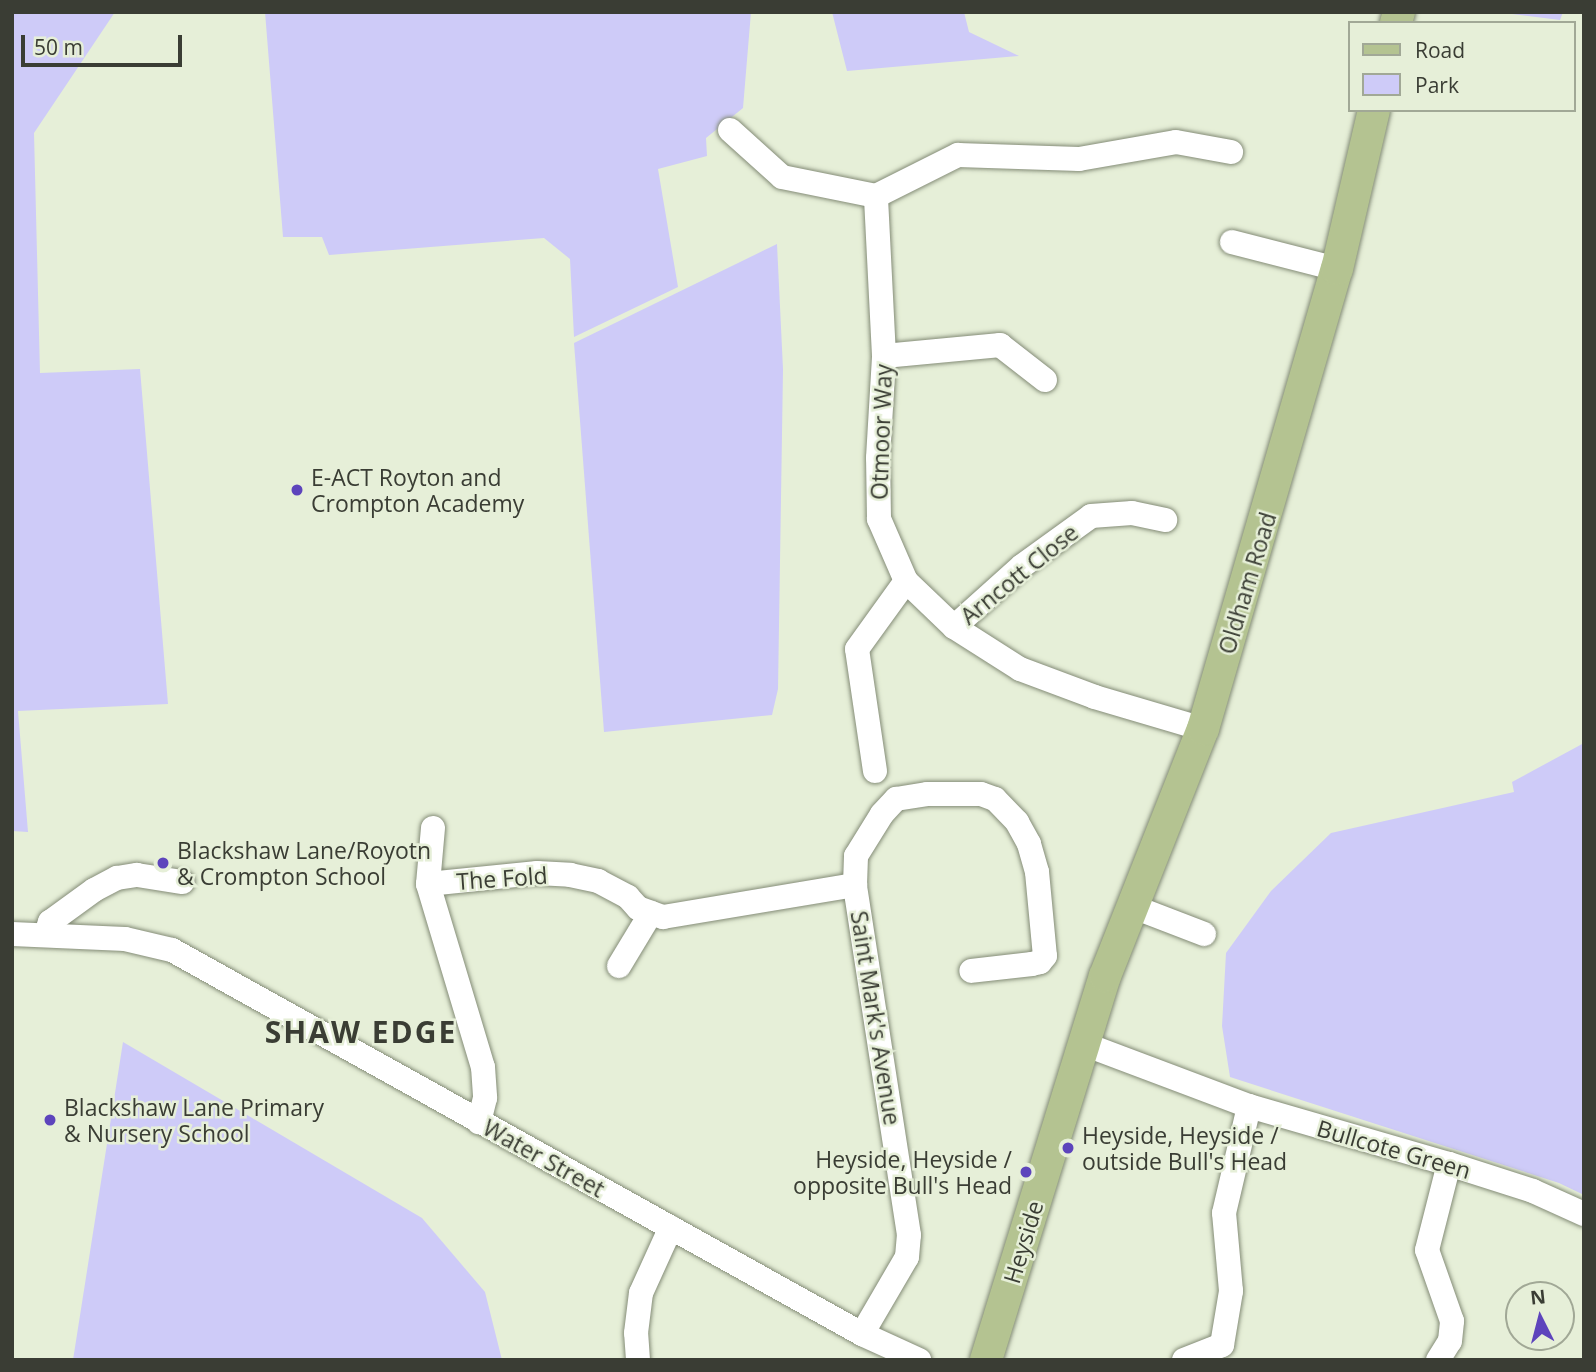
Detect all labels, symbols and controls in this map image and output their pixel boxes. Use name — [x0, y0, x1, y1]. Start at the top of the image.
scale bar — [24, 21, 186, 65]
legend — [1348, 21, 1575, 112]
text: 50 m — [34, 33, 83, 61]
text: Road — [1415, 36, 1465, 64]
text: Park — [1415, 71, 1459, 99]
street label: Otmoor Way — [865, 364, 897, 500]
place label: E-ACT Royton and Crompton Academy — [311, 463, 524, 517]
marker: E-ACT Royton and Crompton Academy — [289, 482, 305, 498]
street label: Oldham Road — [1212, 509, 1282, 657]
street label: Arncott Close — [955, 518, 1083, 630]
place label: Blackshaw Lane/Royotn & Crompton School — [177, 836, 431, 890]
marker: Blackshaw Lane/Royotn & Crompton School — [155, 855, 171, 871]
street label: The Fold — [456, 861, 548, 895]
street label: Saint Mark's Avenue — [845, 909, 907, 1127]
district label: SHAW EDGE — [266, 1014, 456, 1050]
place label: Blackshaw Lane Primary & Nursery School — [64, 1093, 324, 1147]
marker: Blackshaw Lane Primary & Nursery School — [42, 1112, 58, 1128]
street label: Water Street — [478, 1113, 610, 1203]
street label: Bullcote Green — [1314, 1114, 1474, 1184]
place label: Heyside, Heyside / outside Bull's Head — [1082, 1121, 1287, 1175]
marker: Heyside, Heyside / outside Bull's Head — [1060, 1140, 1076, 1156]
place label: Heyside, Heyside / opposite Bull's Head — [793, 1145, 1012, 1199]
marker: Heyside, Heyside / opposite Bull's Head — [1018, 1164, 1034, 1180]
street label: Heyside — [997, 1197, 1049, 1287]
north arrow — [1505, 1281, 1575, 1351]
text: N — [1529, 1283, 1547, 1311]

